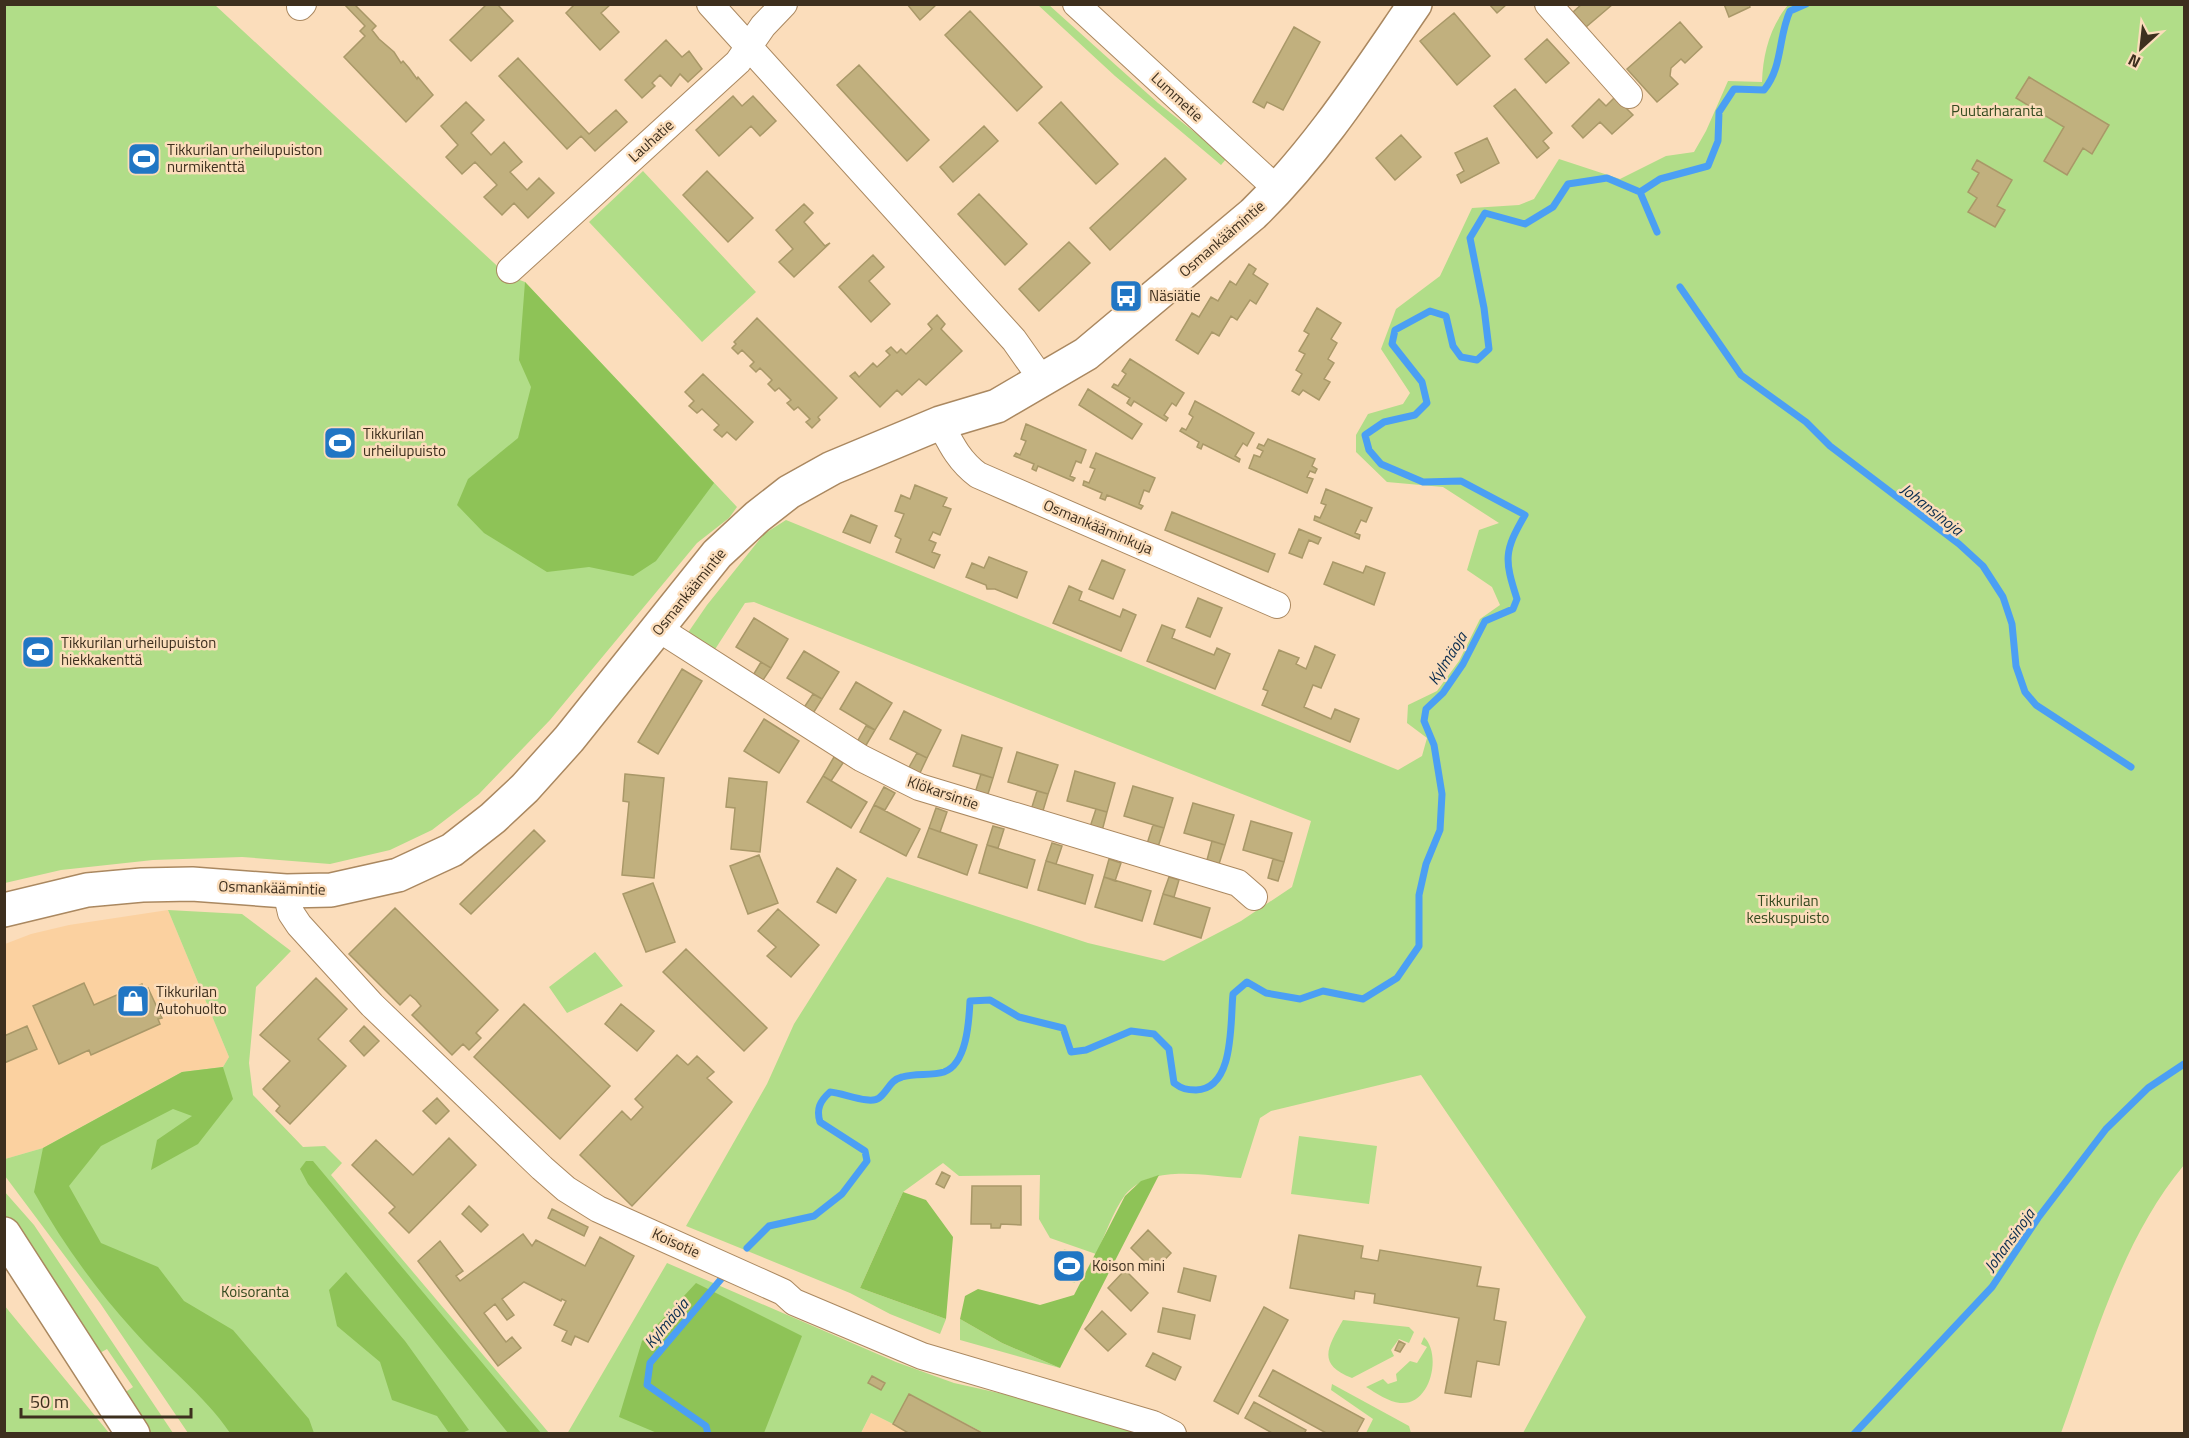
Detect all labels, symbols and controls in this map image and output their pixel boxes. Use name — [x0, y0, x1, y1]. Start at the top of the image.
north arrow — [2111, 18, 2171, 78]
text: N — [2124, 48, 2145, 75]
street label: Lummetie — [1146, 66, 1209, 127]
park label: Puutarharanta — [1951, 99, 2043, 122]
street label: Lauhatie — [623, 114, 679, 167]
place label: Tikkurilan urheilupuiston nurmikenttä — [167, 138, 322, 178]
sports icon: Tikkurilan urheilupuiston nurmikenttä — [126, 141, 162, 177]
street label: Osmankäämintie — [1174, 195, 1270, 282]
bus stop icon: Näsiätie — [1108, 278, 1144, 314]
place label: Näsiätie — [1149, 284, 1201, 307]
place label: Tikkurilan urheilupuisto — [363, 422, 446, 462]
sports icon: Tikkurilan urheilupuisto — [322, 425, 358, 461]
water label: Johansinoja — [1896, 477, 1969, 542]
street label: Osmankääminkuja — [1040, 493, 1157, 560]
street label: Osmankäämintie — [646, 543, 731, 641]
water label: Kylmäoja — [1421, 626, 1473, 689]
place label: Tikkurilan urheilupuiston hiekkakenttä — [61, 631, 216, 671]
sports icon: Tikkurilan urheilupuiston hiekkakenttä — [20, 634, 56, 670]
street label: Klökarsintie — [904, 770, 982, 815]
street label: Osmankäämintie — [218, 874, 326, 901]
park label: Tikkurilan keskuspuisto — [1747, 889, 1830, 929]
place label: Tikkurilan Autohuolto — [156, 980, 227, 1020]
shop icon: Tikkurilan Autohuolto — [115, 983, 151, 1019]
water label: Johansinoja — [1978, 1202, 2041, 1277]
street label: Koisotie — [648, 1222, 704, 1263]
sports icon: Koison mini — [1051, 1248, 1087, 1284]
place label: Koison mini — [1092, 1254, 1165, 1277]
park label: Koisoranta — [221, 1280, 289, 1303]
water label: Kylmäoja — [638, 1292, 695, 1353]
scale bar — [21, 1381, 190, 1419]
text: 50 m — [30, 1388, 69, 1415]

